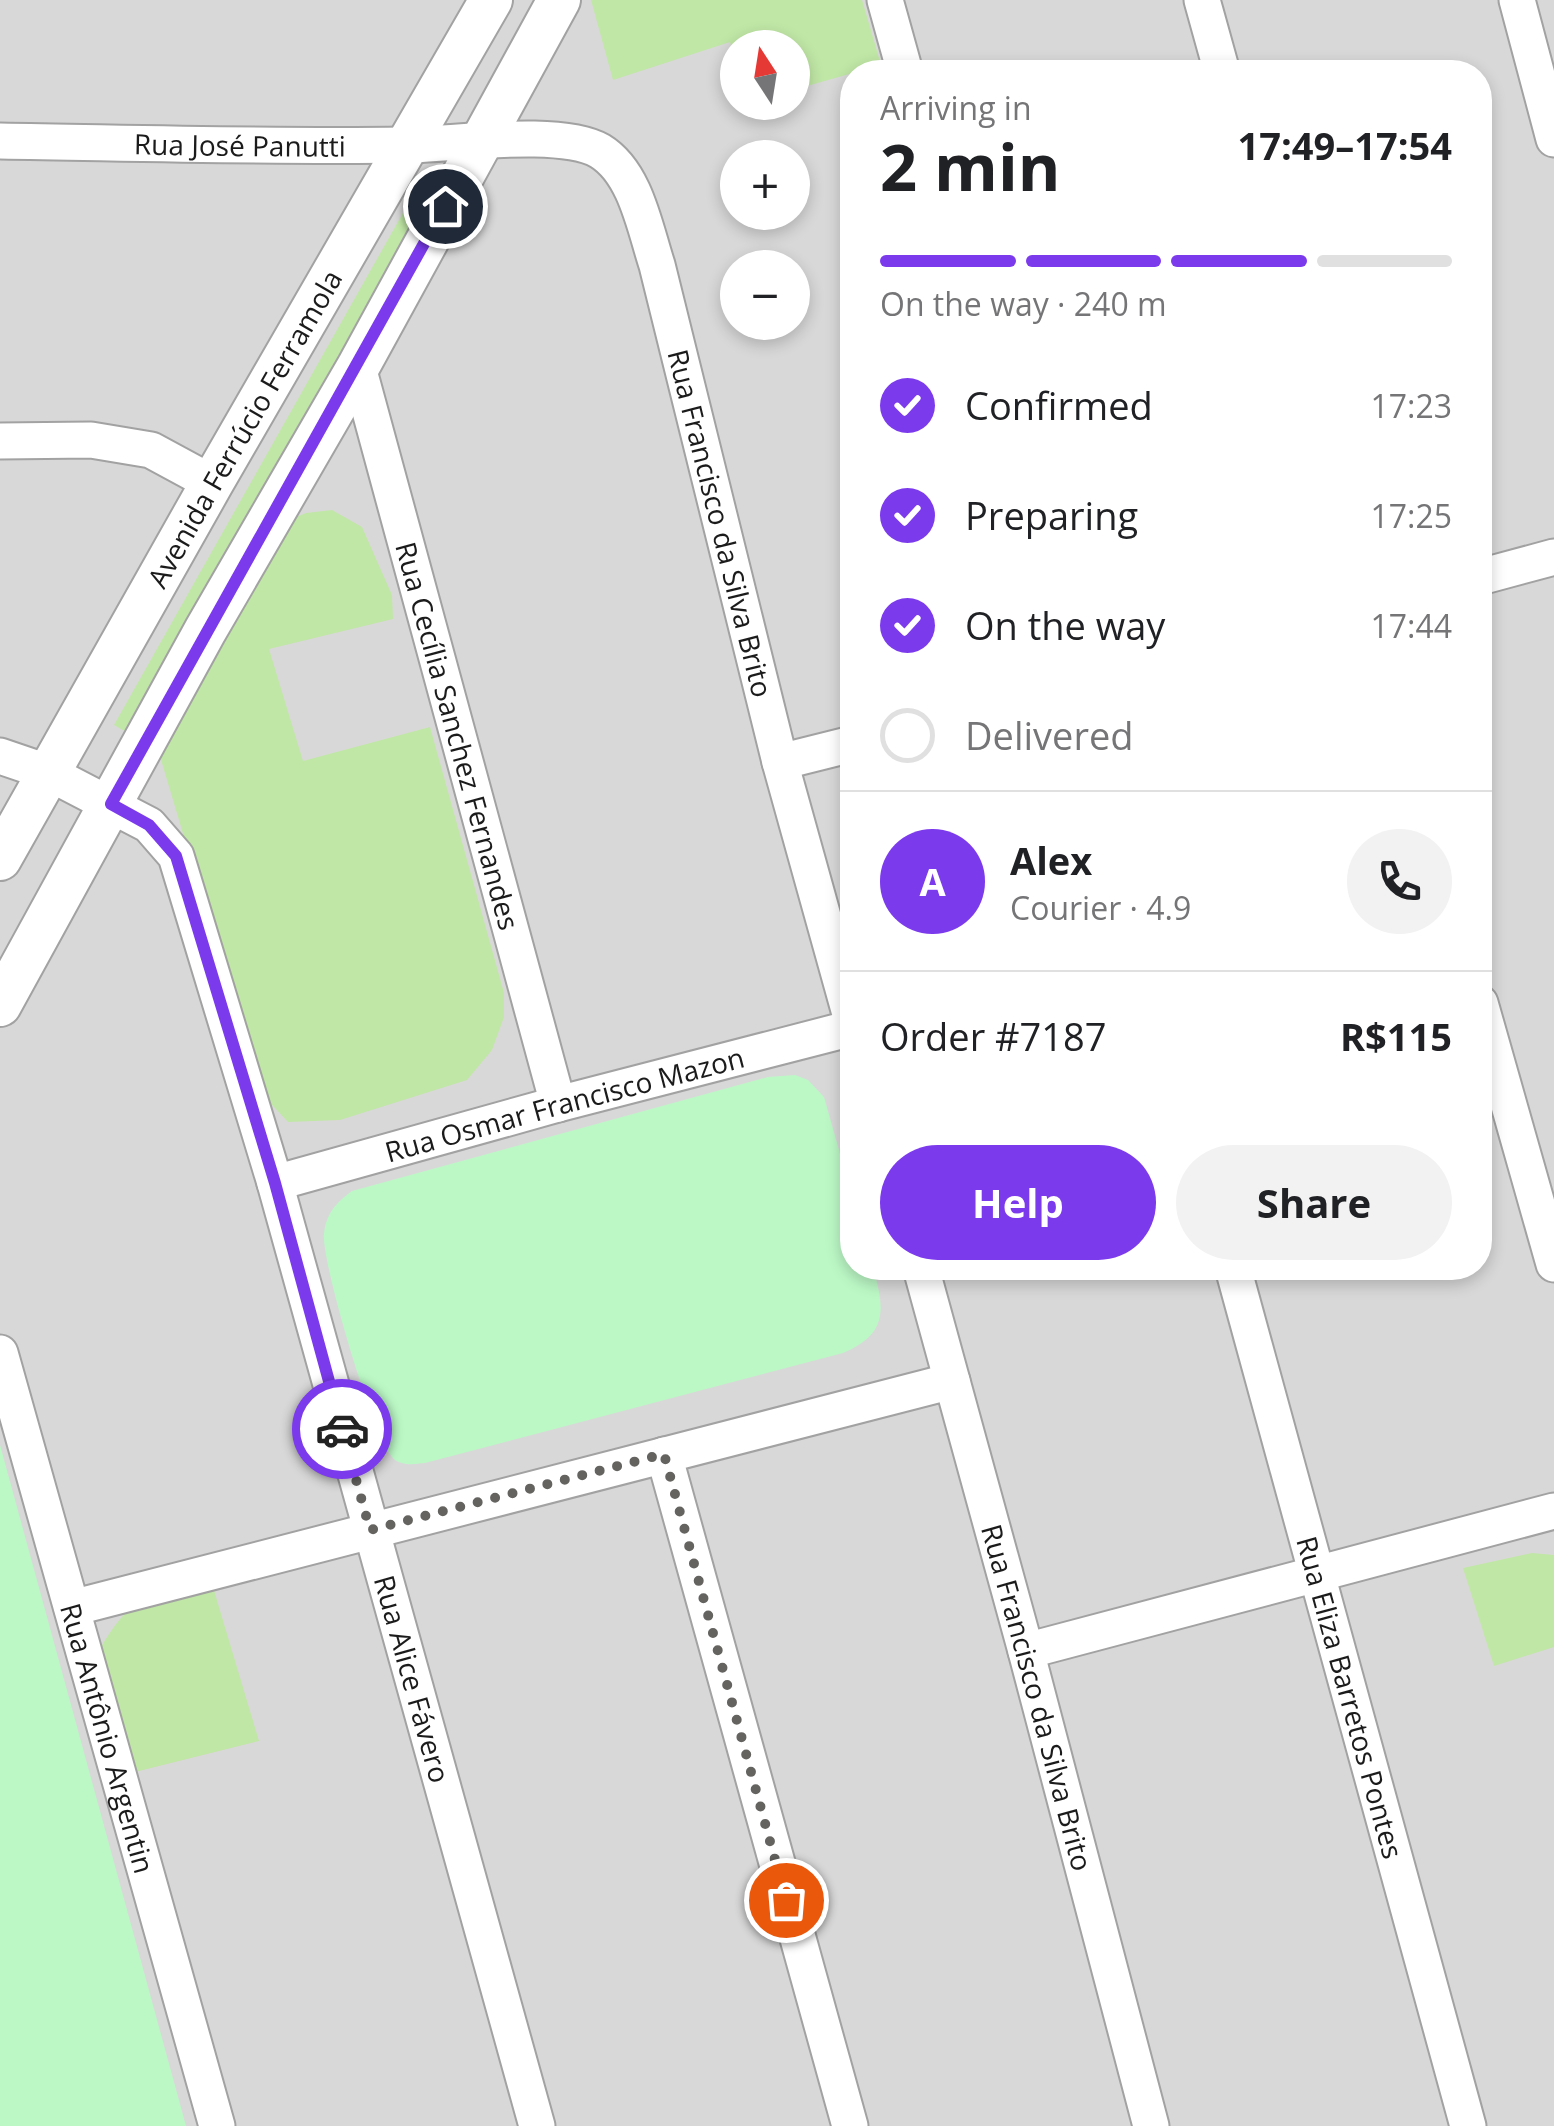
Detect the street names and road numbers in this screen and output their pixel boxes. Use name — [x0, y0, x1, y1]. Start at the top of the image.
street label: Rua José Panutti — [134, 124, 346, 165]
street label: Avenida Ferrúcio Ferramola — [138, 262, 350, 594]
street label: Rua Francisco da Silva Brito — [660, 345, 782, 701]
street label: Rua Cecília Sanchez Fernandes — [387, 537, 529, 934]
street label: Rua Osmar Francisco Mazon — [380, 1038, 748, 1170]
street label: Rua Francisco da Silva Brito — [973, 1520, 1102, 1875]
street label: Rua Eliza Barretos Pontes — [1288, 1532, 1413, 1863]
street label: Rua Alice Fávero — [366, 1571, 460, 1787]
street label: Rua Antônio Argentin — [52, 1599, 164, 1878]

